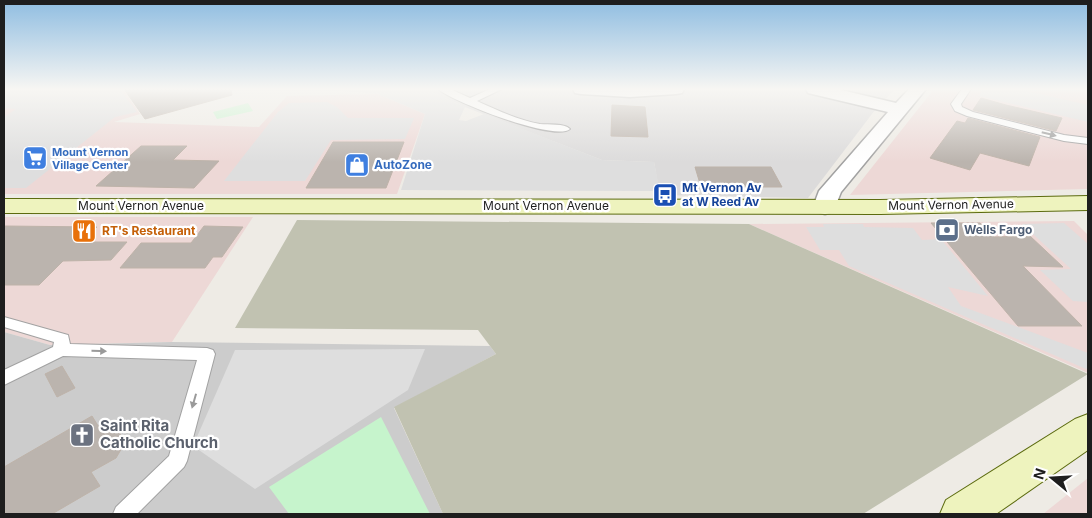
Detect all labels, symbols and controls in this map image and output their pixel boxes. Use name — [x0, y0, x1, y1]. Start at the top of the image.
one-way arrow — [1042, 130, 1057, 138]
supermarket icon: Mount Vernon Village Center — [22, 145, 48, 171]
place label: Mount Vernon Village Center — [52, 145, 129, 172]
shop icon: AutoZone — [344, 152, 370, 178]
place label: AutoZone — [374, 157, 432, 172]
place label: Mt Vernon Av at W Reed Av — [682, 180, 761, 209]
bus stop icon: Mt Vernon Av at W Reed Av — [652, 182, 678, 208]
street label: Mount Vernon Avenue — [888, 196, 1014, 213]
street label: Mount Vernon Avenue — [78, 198, 204, 213]
street label: Mount Vernon Avenue — [483, 198, 609, 213]
bank icon: Wells Fargo — [934, 217, 960, 243]
restaurant icon: RT's Restaurant — [71, 218, 97, 244]
place label: Wells Fargo — [964, 222, 1032, 237]
place label: RT's Restaurant — [102, 223, 196, 238]
one-way arrow — [91, 347, 107, 355]
one-way arrow — [189, 393, 197, 408]
place label: Saint Rita Catholic Church — [100, 416, 218, 452]
church icon: Saint Rita Catholic Church — [69, 422, 95, 448]
north arrow — [1027, 453, 1077, 503]
text: N — [1029, 466, 1049, 482]

